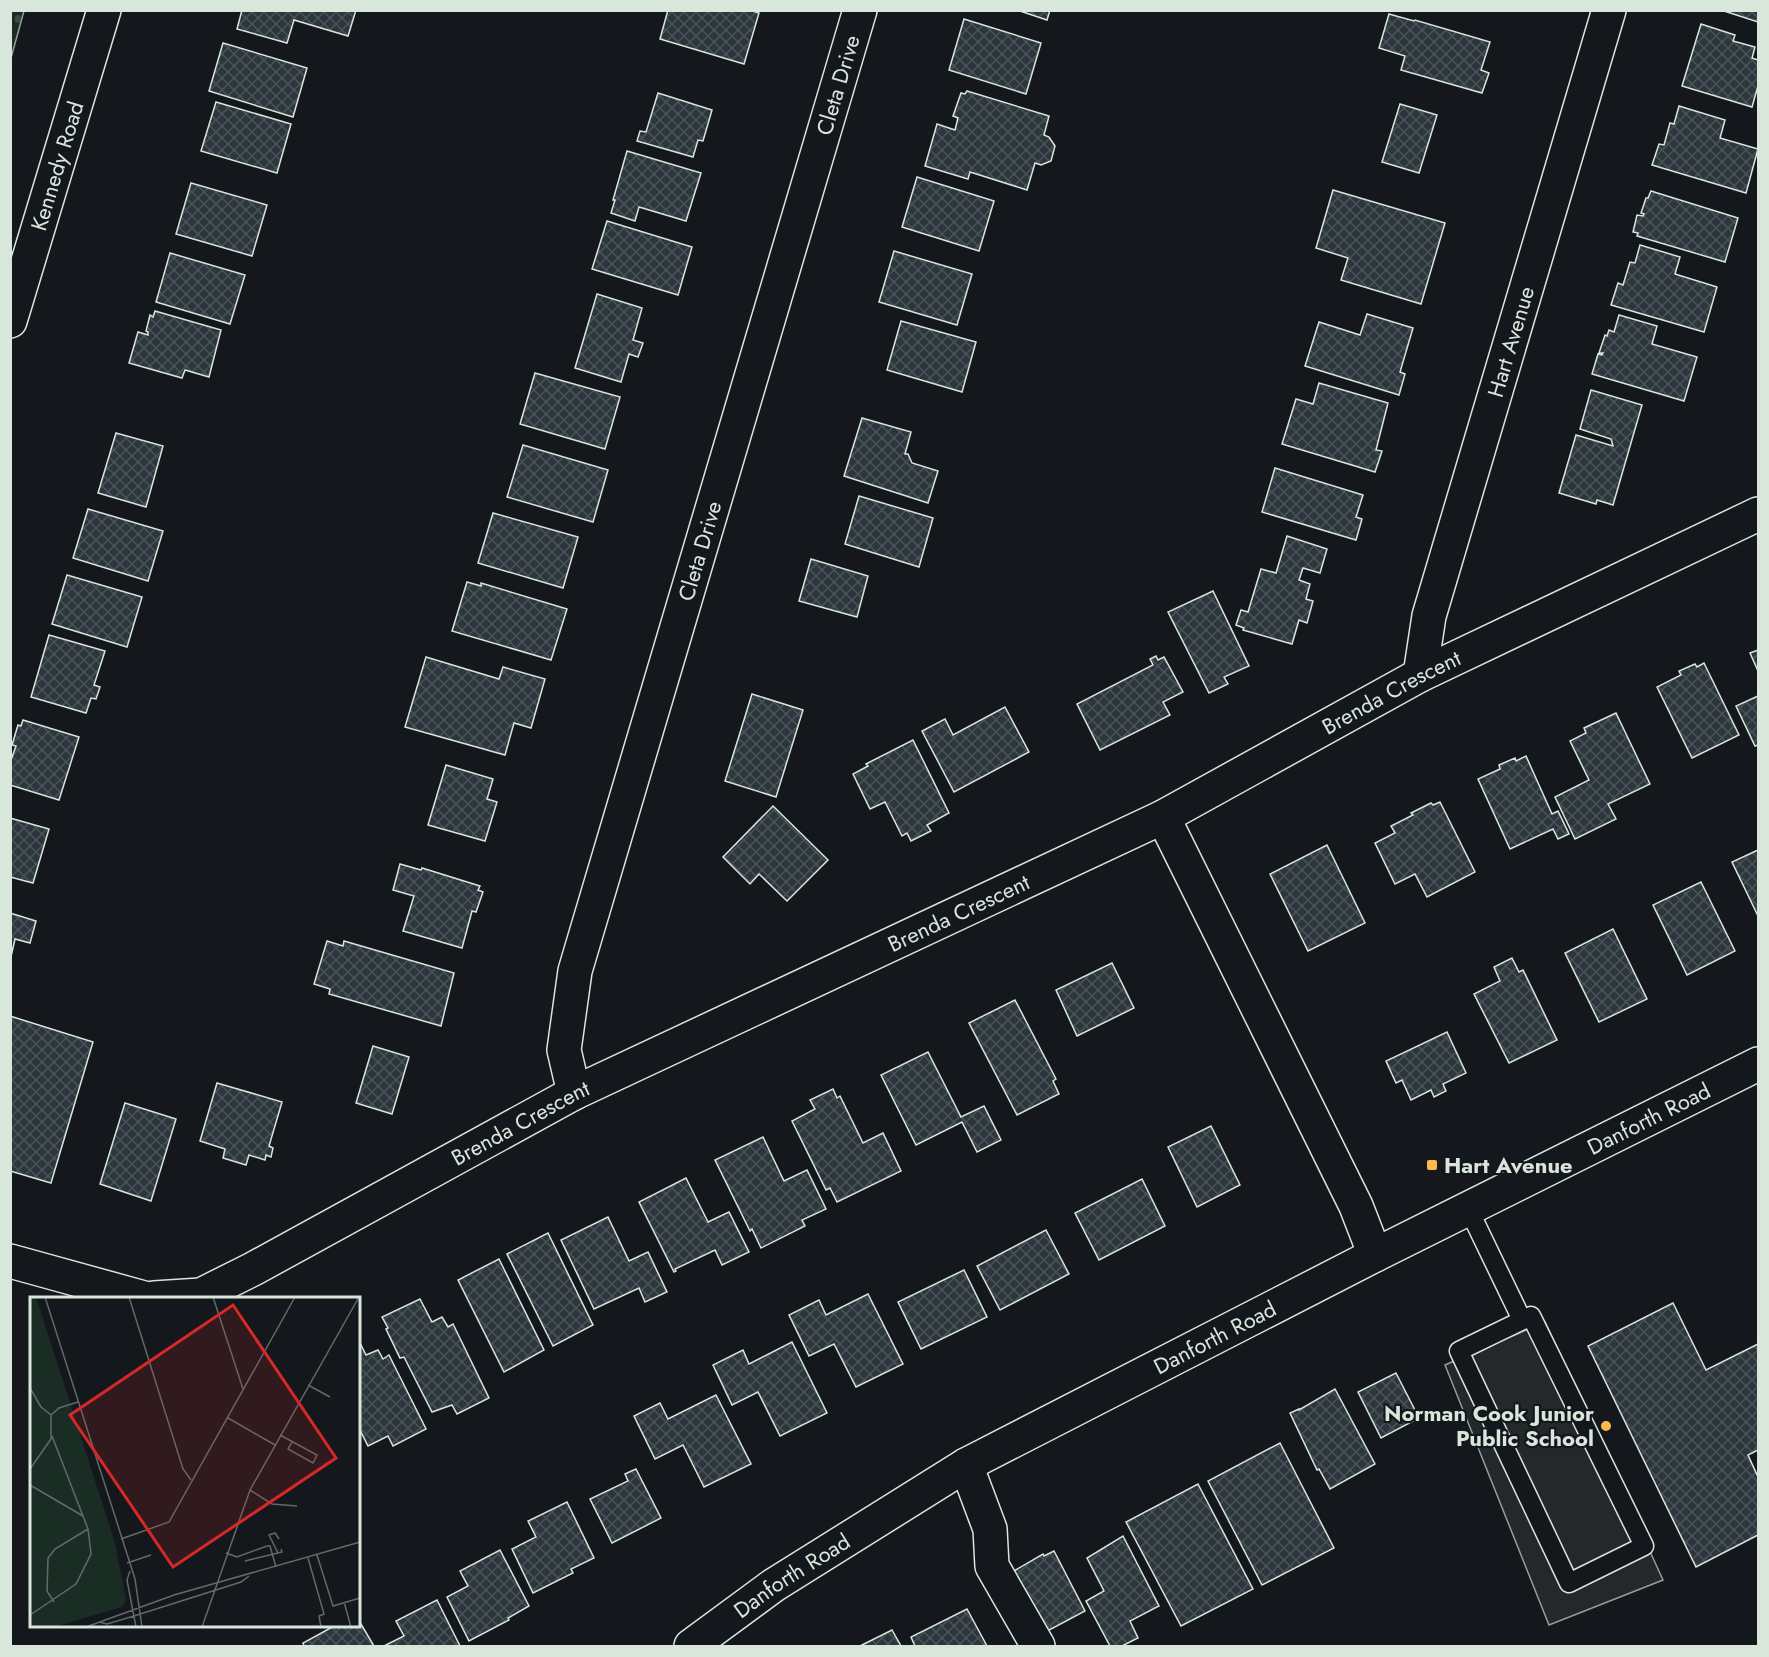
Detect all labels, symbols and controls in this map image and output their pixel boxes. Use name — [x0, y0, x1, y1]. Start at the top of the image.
street label: Cleta Drive — [808, 31, 868, 139]
street label: Kennedy Road — [22, 97, 92, 235]
street label: Hart Avenue — [1479, 282, 1542, 401]
street label: Cleta Drive — [670, 497, 730, 605]
street label: Brenda Crescent — [1316, 642, 1467, 742]
street label: Brenda Crescent — [882, 865, 1035, 960]
street label: Brenda Crescent — [445, 1072, 595, 1173]
street label: Danforth Road — [1582, 1074, 1716, 1163]
place label: Hart Avenue — [1444, 1149, 1573, 1181]
marker: Hart Avenue — [1425, 1158, 1439, 1172]
street label: Danforth Road — [1148, 1292, 1282, 1382]
inset map — [30, 1297, 360, 1627]
place label: Norman Cook Junior Public School — [1384, 1397, 1594, 1454]
marker: Norman Cook Junior Public School — [1599, 1419, 1613, 1433]
street label: Danforth Road — [727, 1525, 856, 1626]

